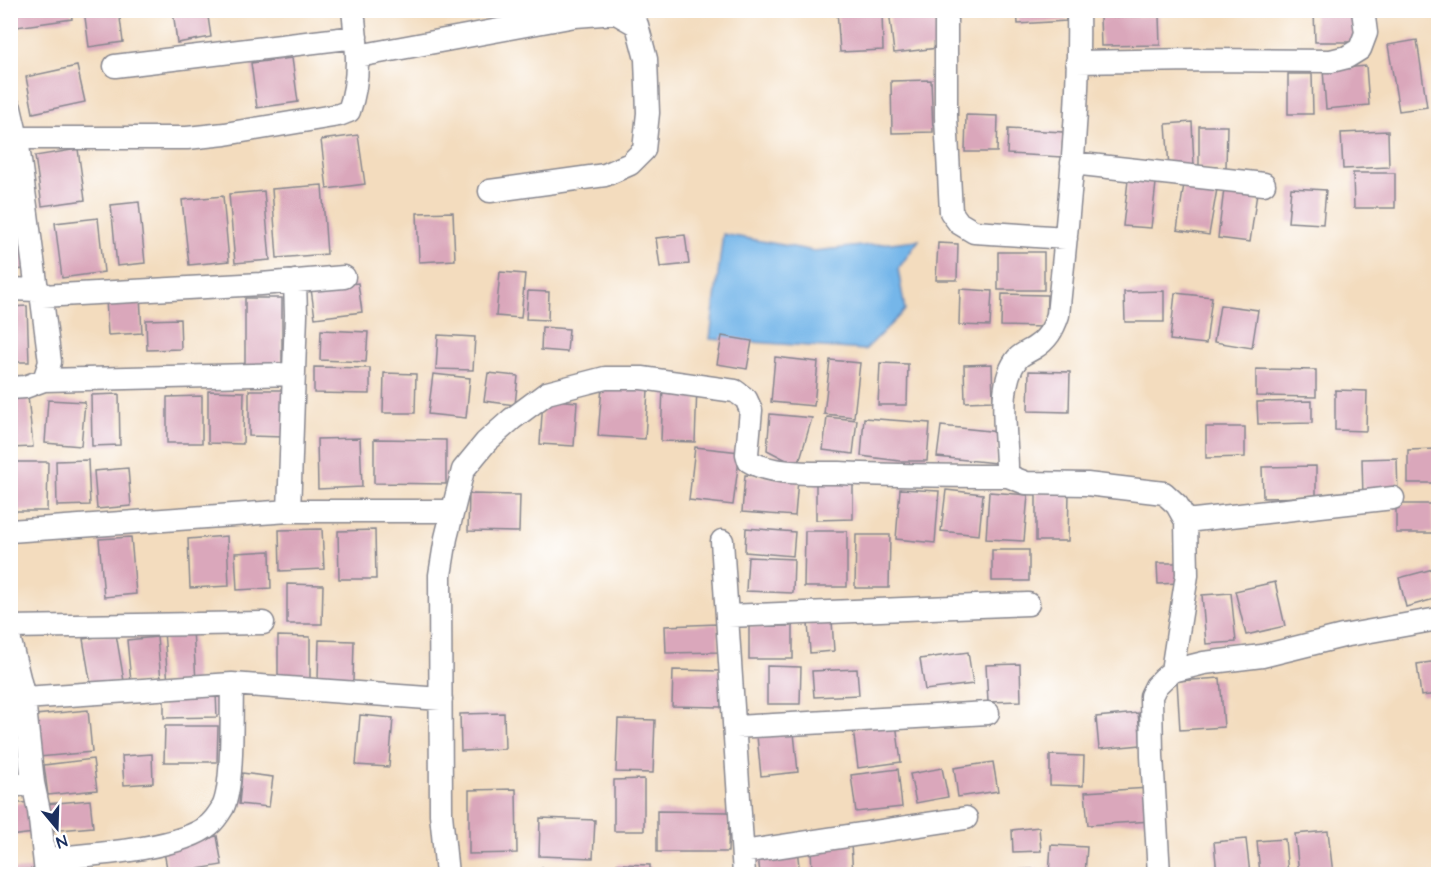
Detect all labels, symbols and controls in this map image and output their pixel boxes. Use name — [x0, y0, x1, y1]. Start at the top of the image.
north arrow — [27, 798, 87, 858]
text: N — [53, 829, 70, 853]

